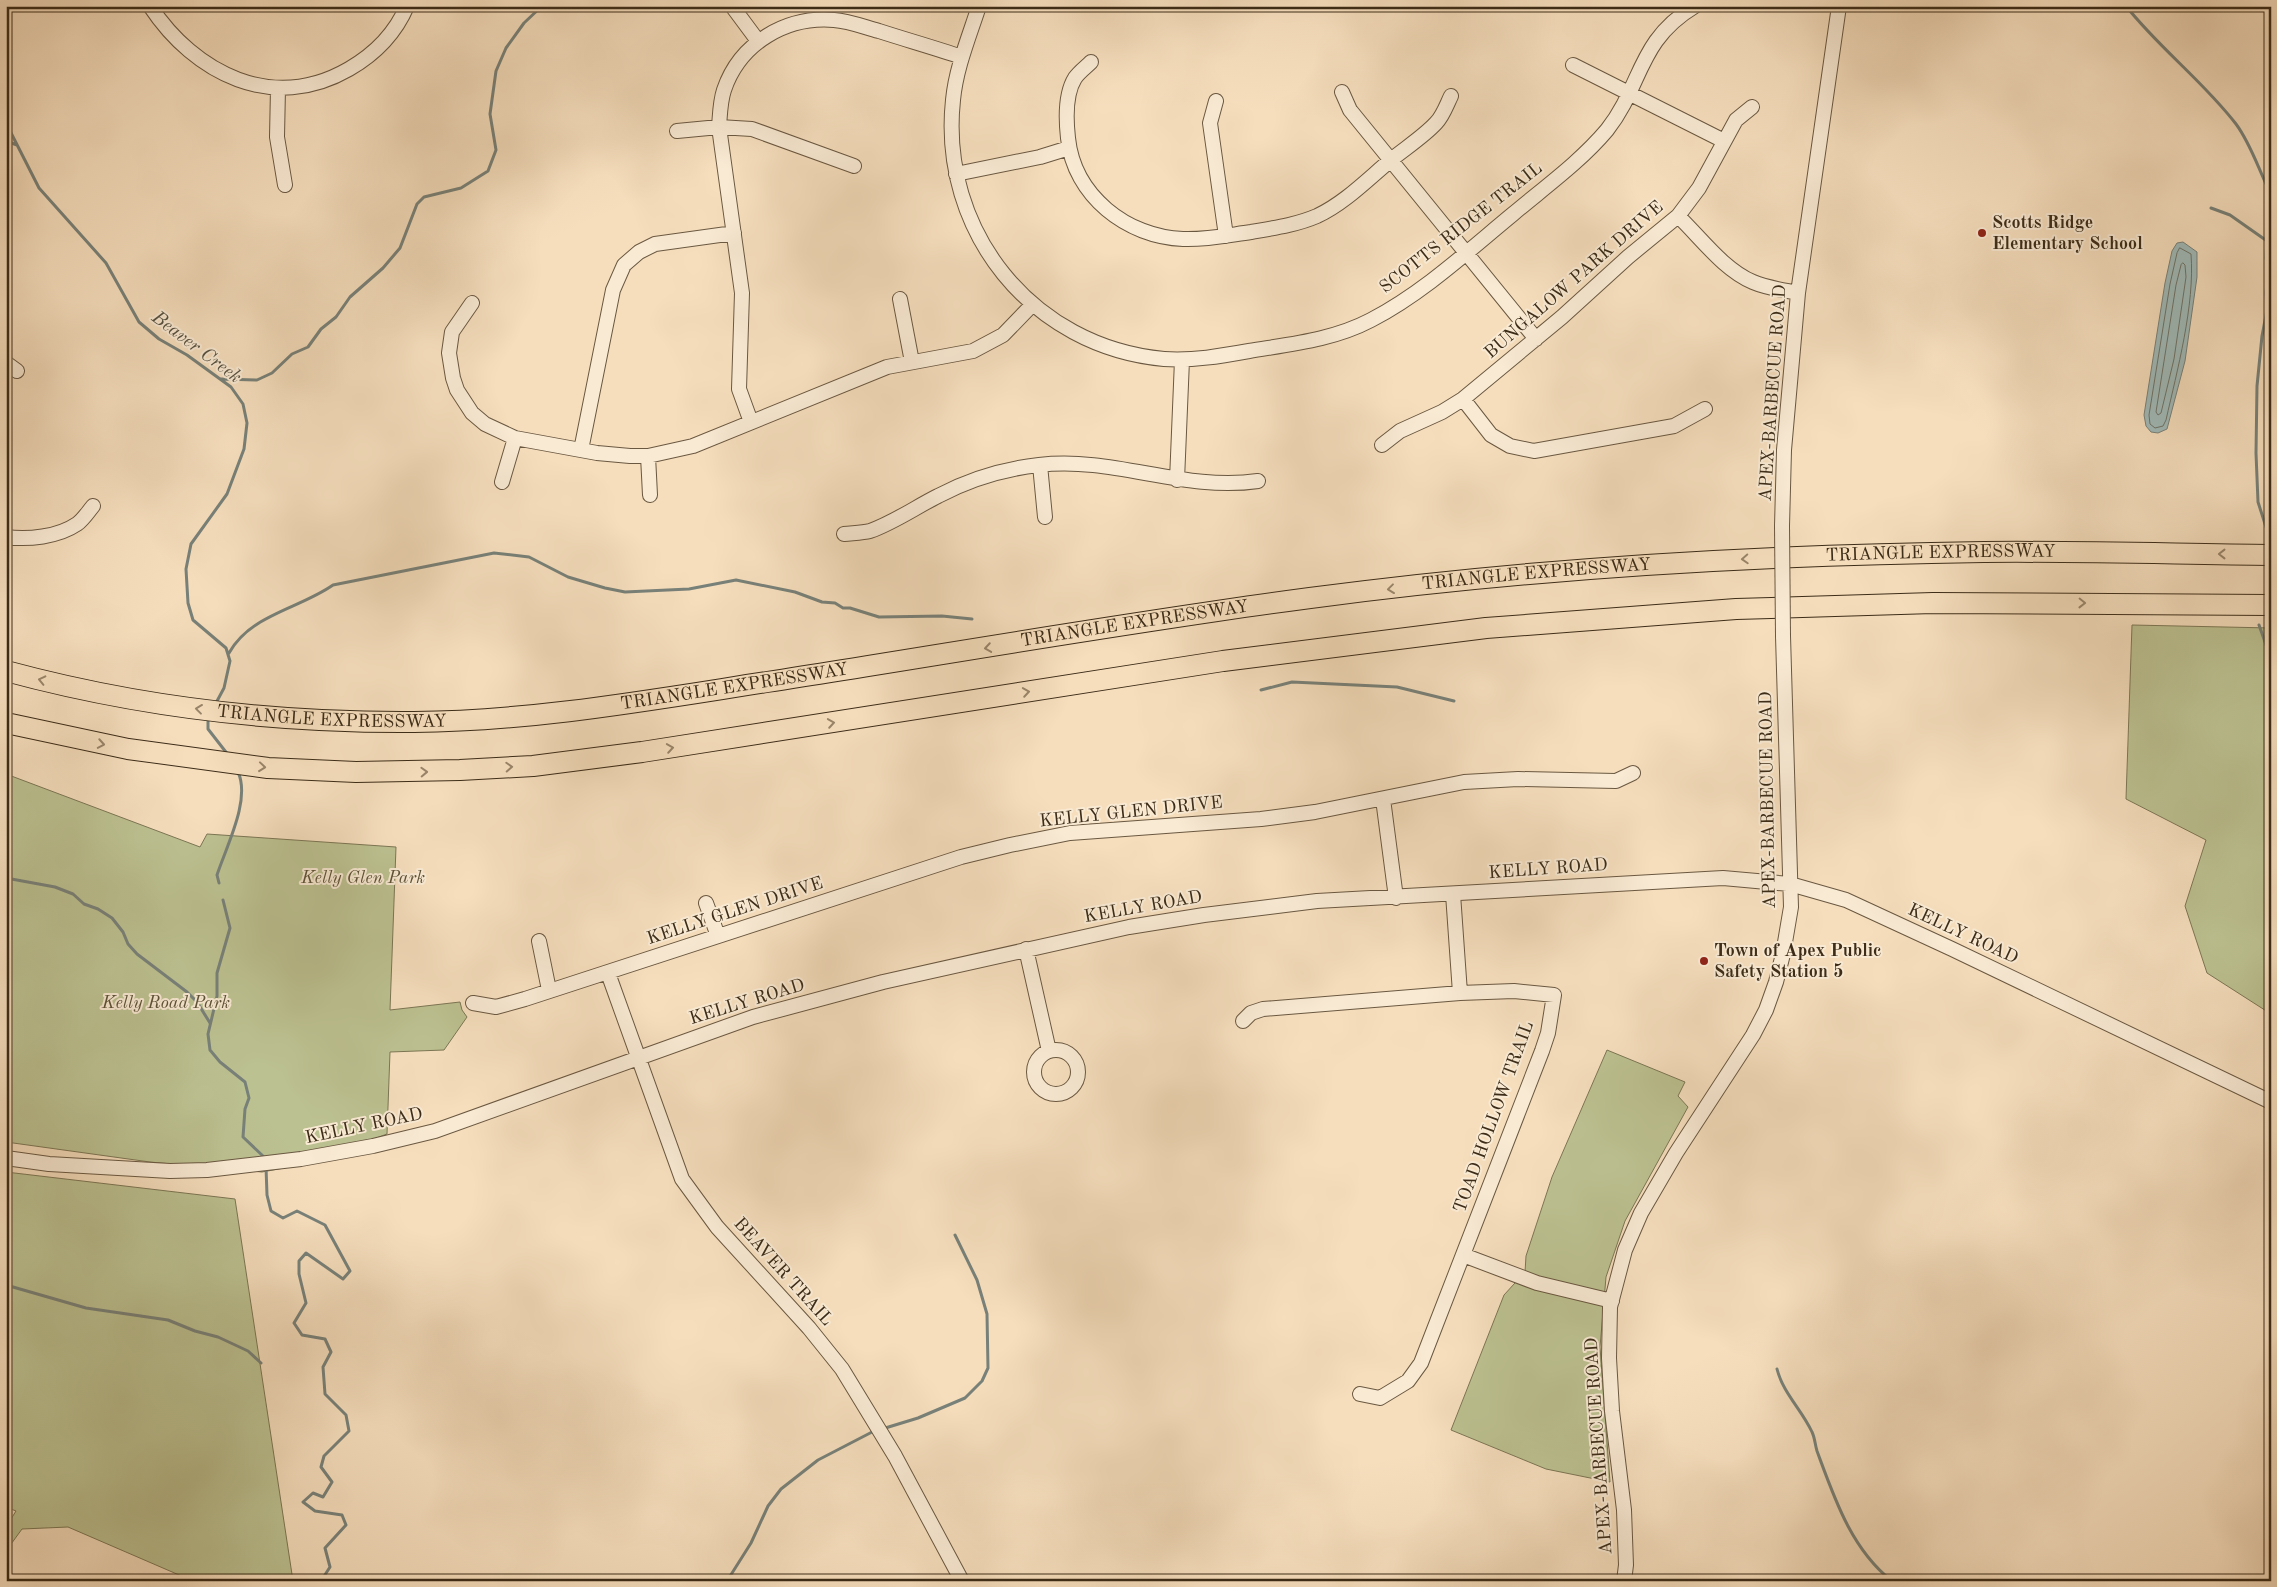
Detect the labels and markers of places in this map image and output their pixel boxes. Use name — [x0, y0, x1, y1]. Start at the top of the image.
place label: Scotts Ridge Elementary School — [1992, 214, 2143, 253]
marker: Scotts Ridge Elementary School — [1976, 227, 1988, 239]
place label: Town of Apex Public Safety Station 5 — [1714, 942, 1882, 981]
marker: Town of Apex Public Safety Station 5 — [1698, 955, 1710, 967]

